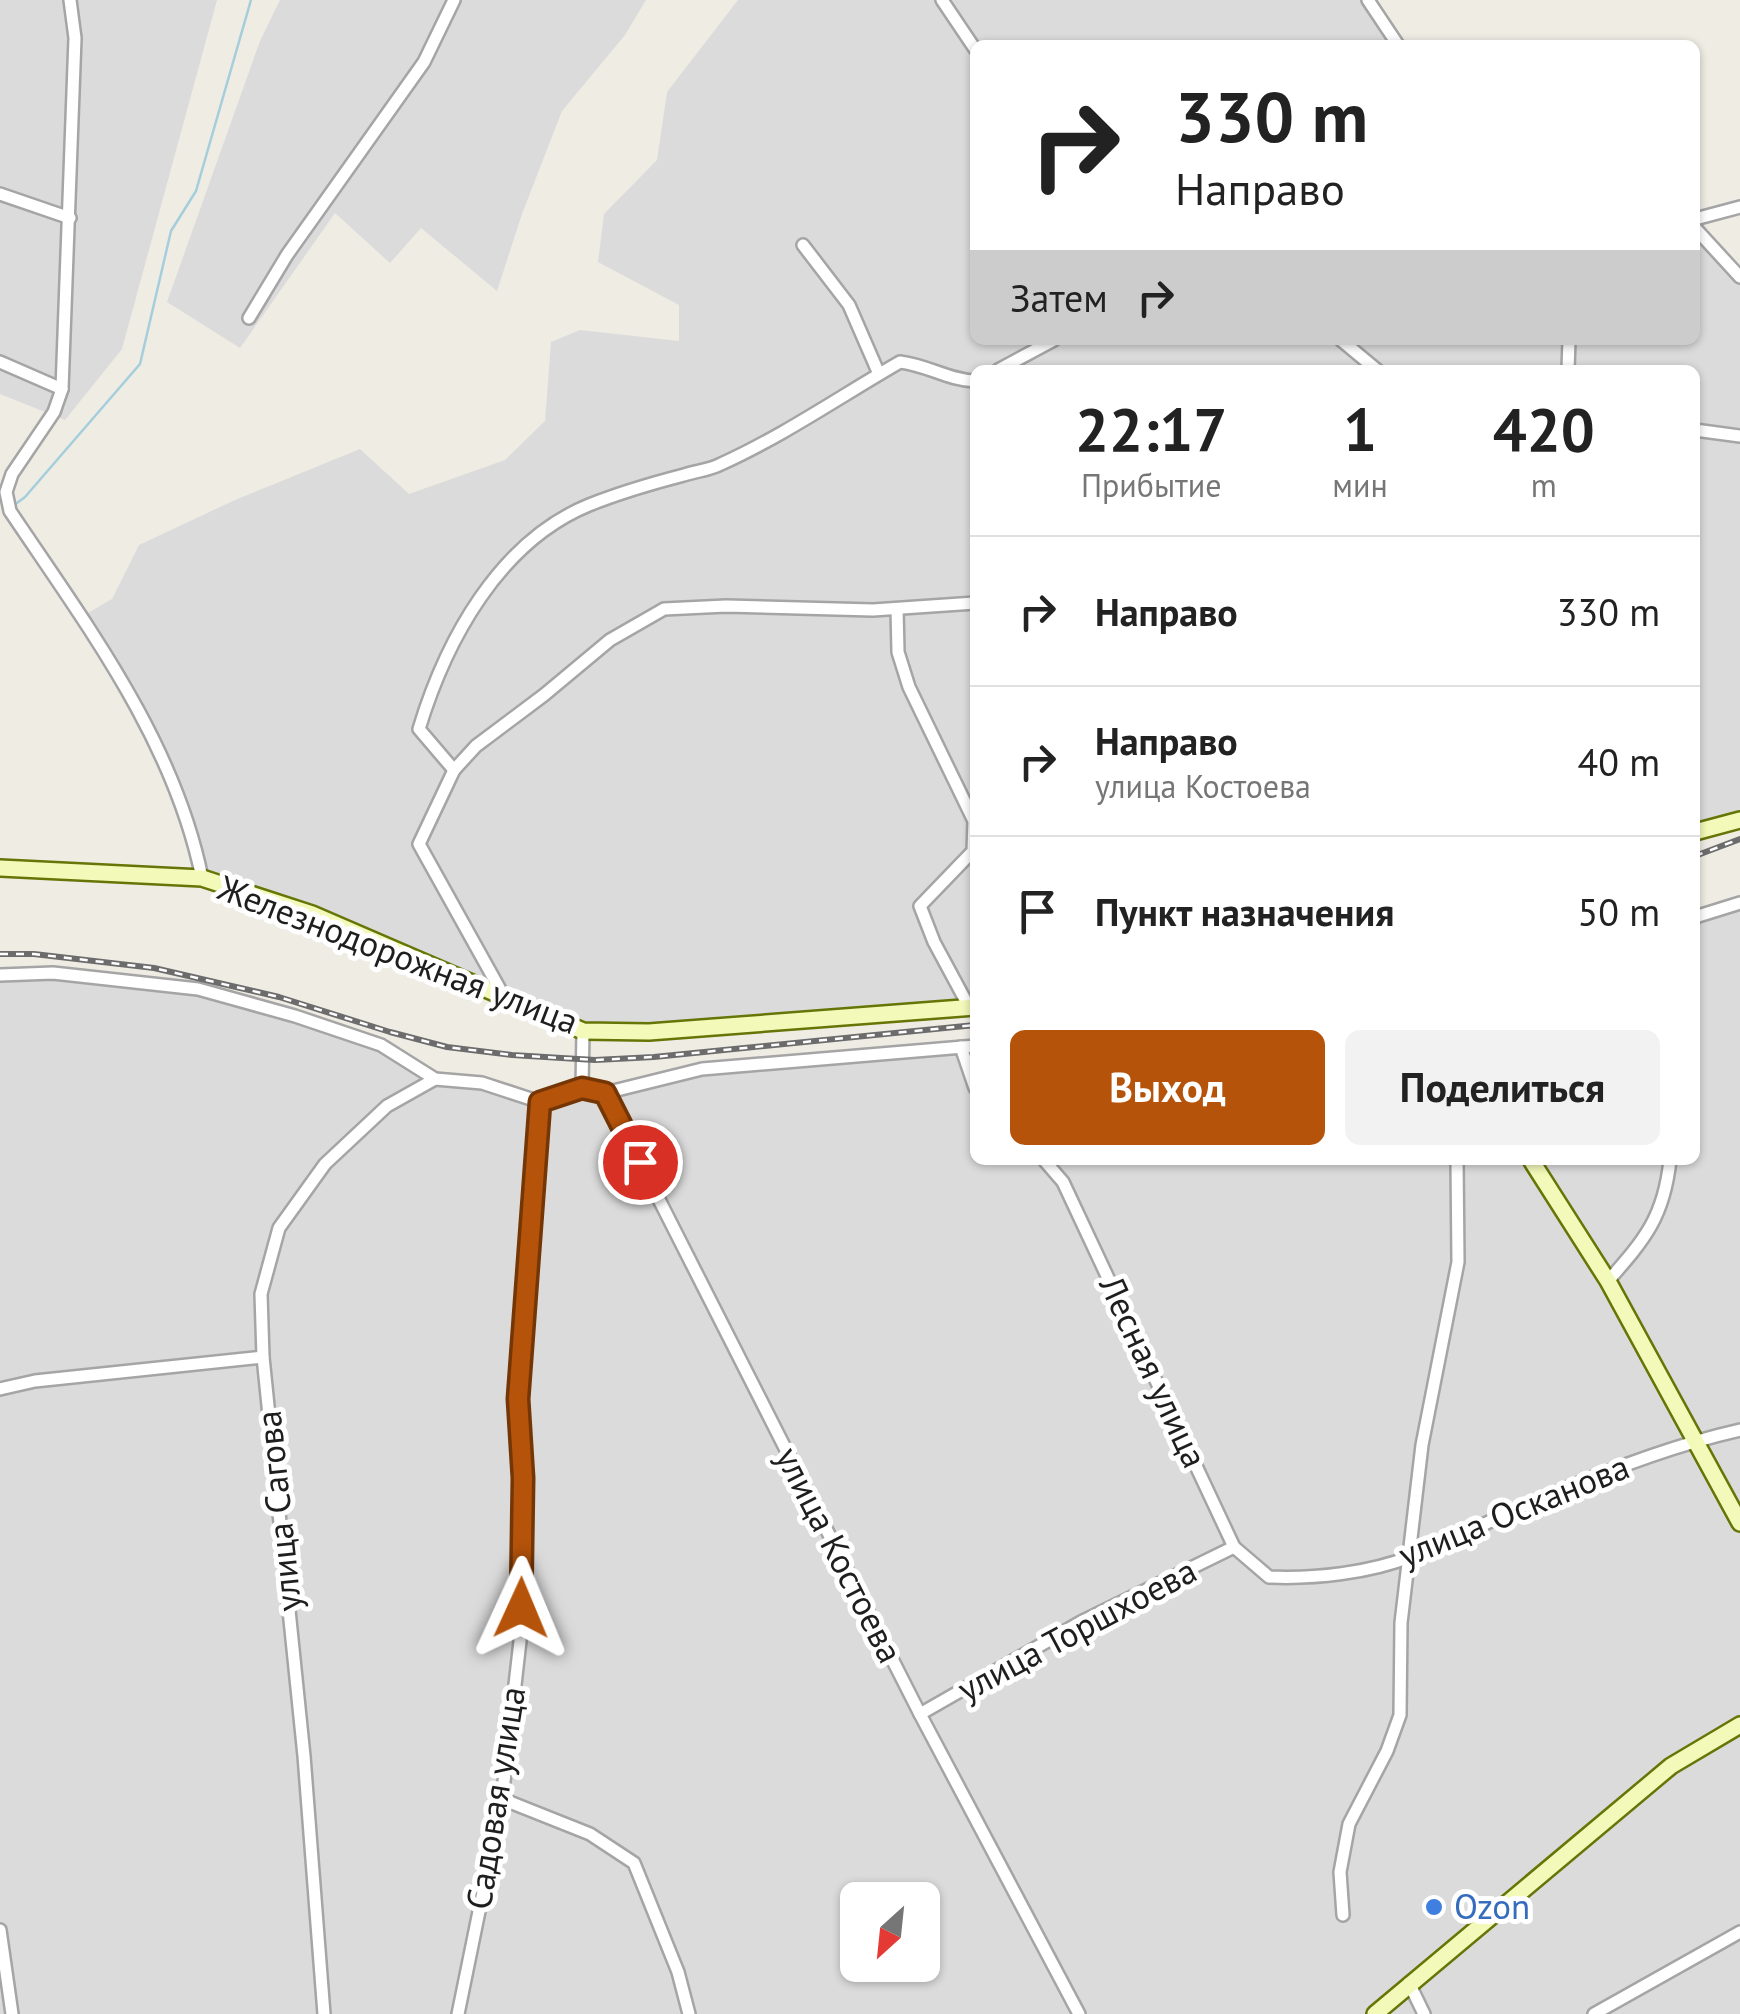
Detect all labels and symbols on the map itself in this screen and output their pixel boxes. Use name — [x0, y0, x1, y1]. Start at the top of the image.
street label: Железнодорожная улица — [211, 864, 585, 1044]
pin — [598, 1120, 683, 1205]
street label: Лесная улица — [1089, 1267, 1218, 1475]
street label: улица Сагова — [245, 1408, 311, 1614]
street label: улица Костоева — [766, 1439, 914, 1670]
street label: улица Осканова — [1392, 1443, 1636, 1577]
street label: улица Торшхоева — [949, 1547, 1204, 1711]
position arrow — [469, 1556, 573, 1660]
street label: Садовая улица — [455, 1683, 535, 1913]
north arrow — [840, 1882, 940, 1982]
place label: Ozon — [1454, 1883, 1530, 1929]
marker: Ozon — [1423, 1896, 1445, 1918]

